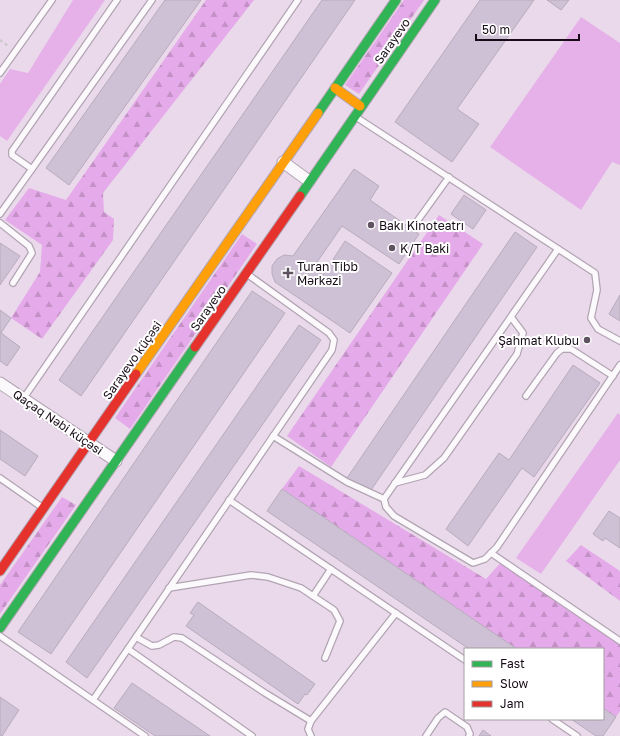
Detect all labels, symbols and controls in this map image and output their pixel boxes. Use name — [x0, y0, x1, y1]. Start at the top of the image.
street label: Sarayevo — [371, 15, 413, 67]
scale bar — [476, 16, 579, 42]
text: 50 m — [482, 22, 510, 37]
place label: Bakı Kinoteatrı — [379, 218, 464, 233]
marker: Bakı Kinoteatrı — [366, 220, 376, 230]
place label: K/T Baki — [400, 241, 449, 256]
marker: K/T Baki — [387, 243, 397, 253]
place label: Turan Tibb Mərkəzi — [297, 259, 358, 288]
marker: Turan Tibb Mərkəzi — [282, 267, 294, 279]
street label: Sarayevo — [187, 282, 229, 334]
street label: Sarayevo küçəsi — [99, 318, 165, 402]
place label: Şahmat Klubu — [498, 333, 579, 348]
marker: Şahmat Klubu — [582, 335, 592, 345]
street label: Qaçaq Nəbi küçəsi — [10, 386, 106, 458]
legend — [464, 648, 604, 720]
text: Fast — [500, 656, 525, 671]
text: Slow — [500, 676, 528, 691]
text: Jam — [500, 696, 524, 711]

